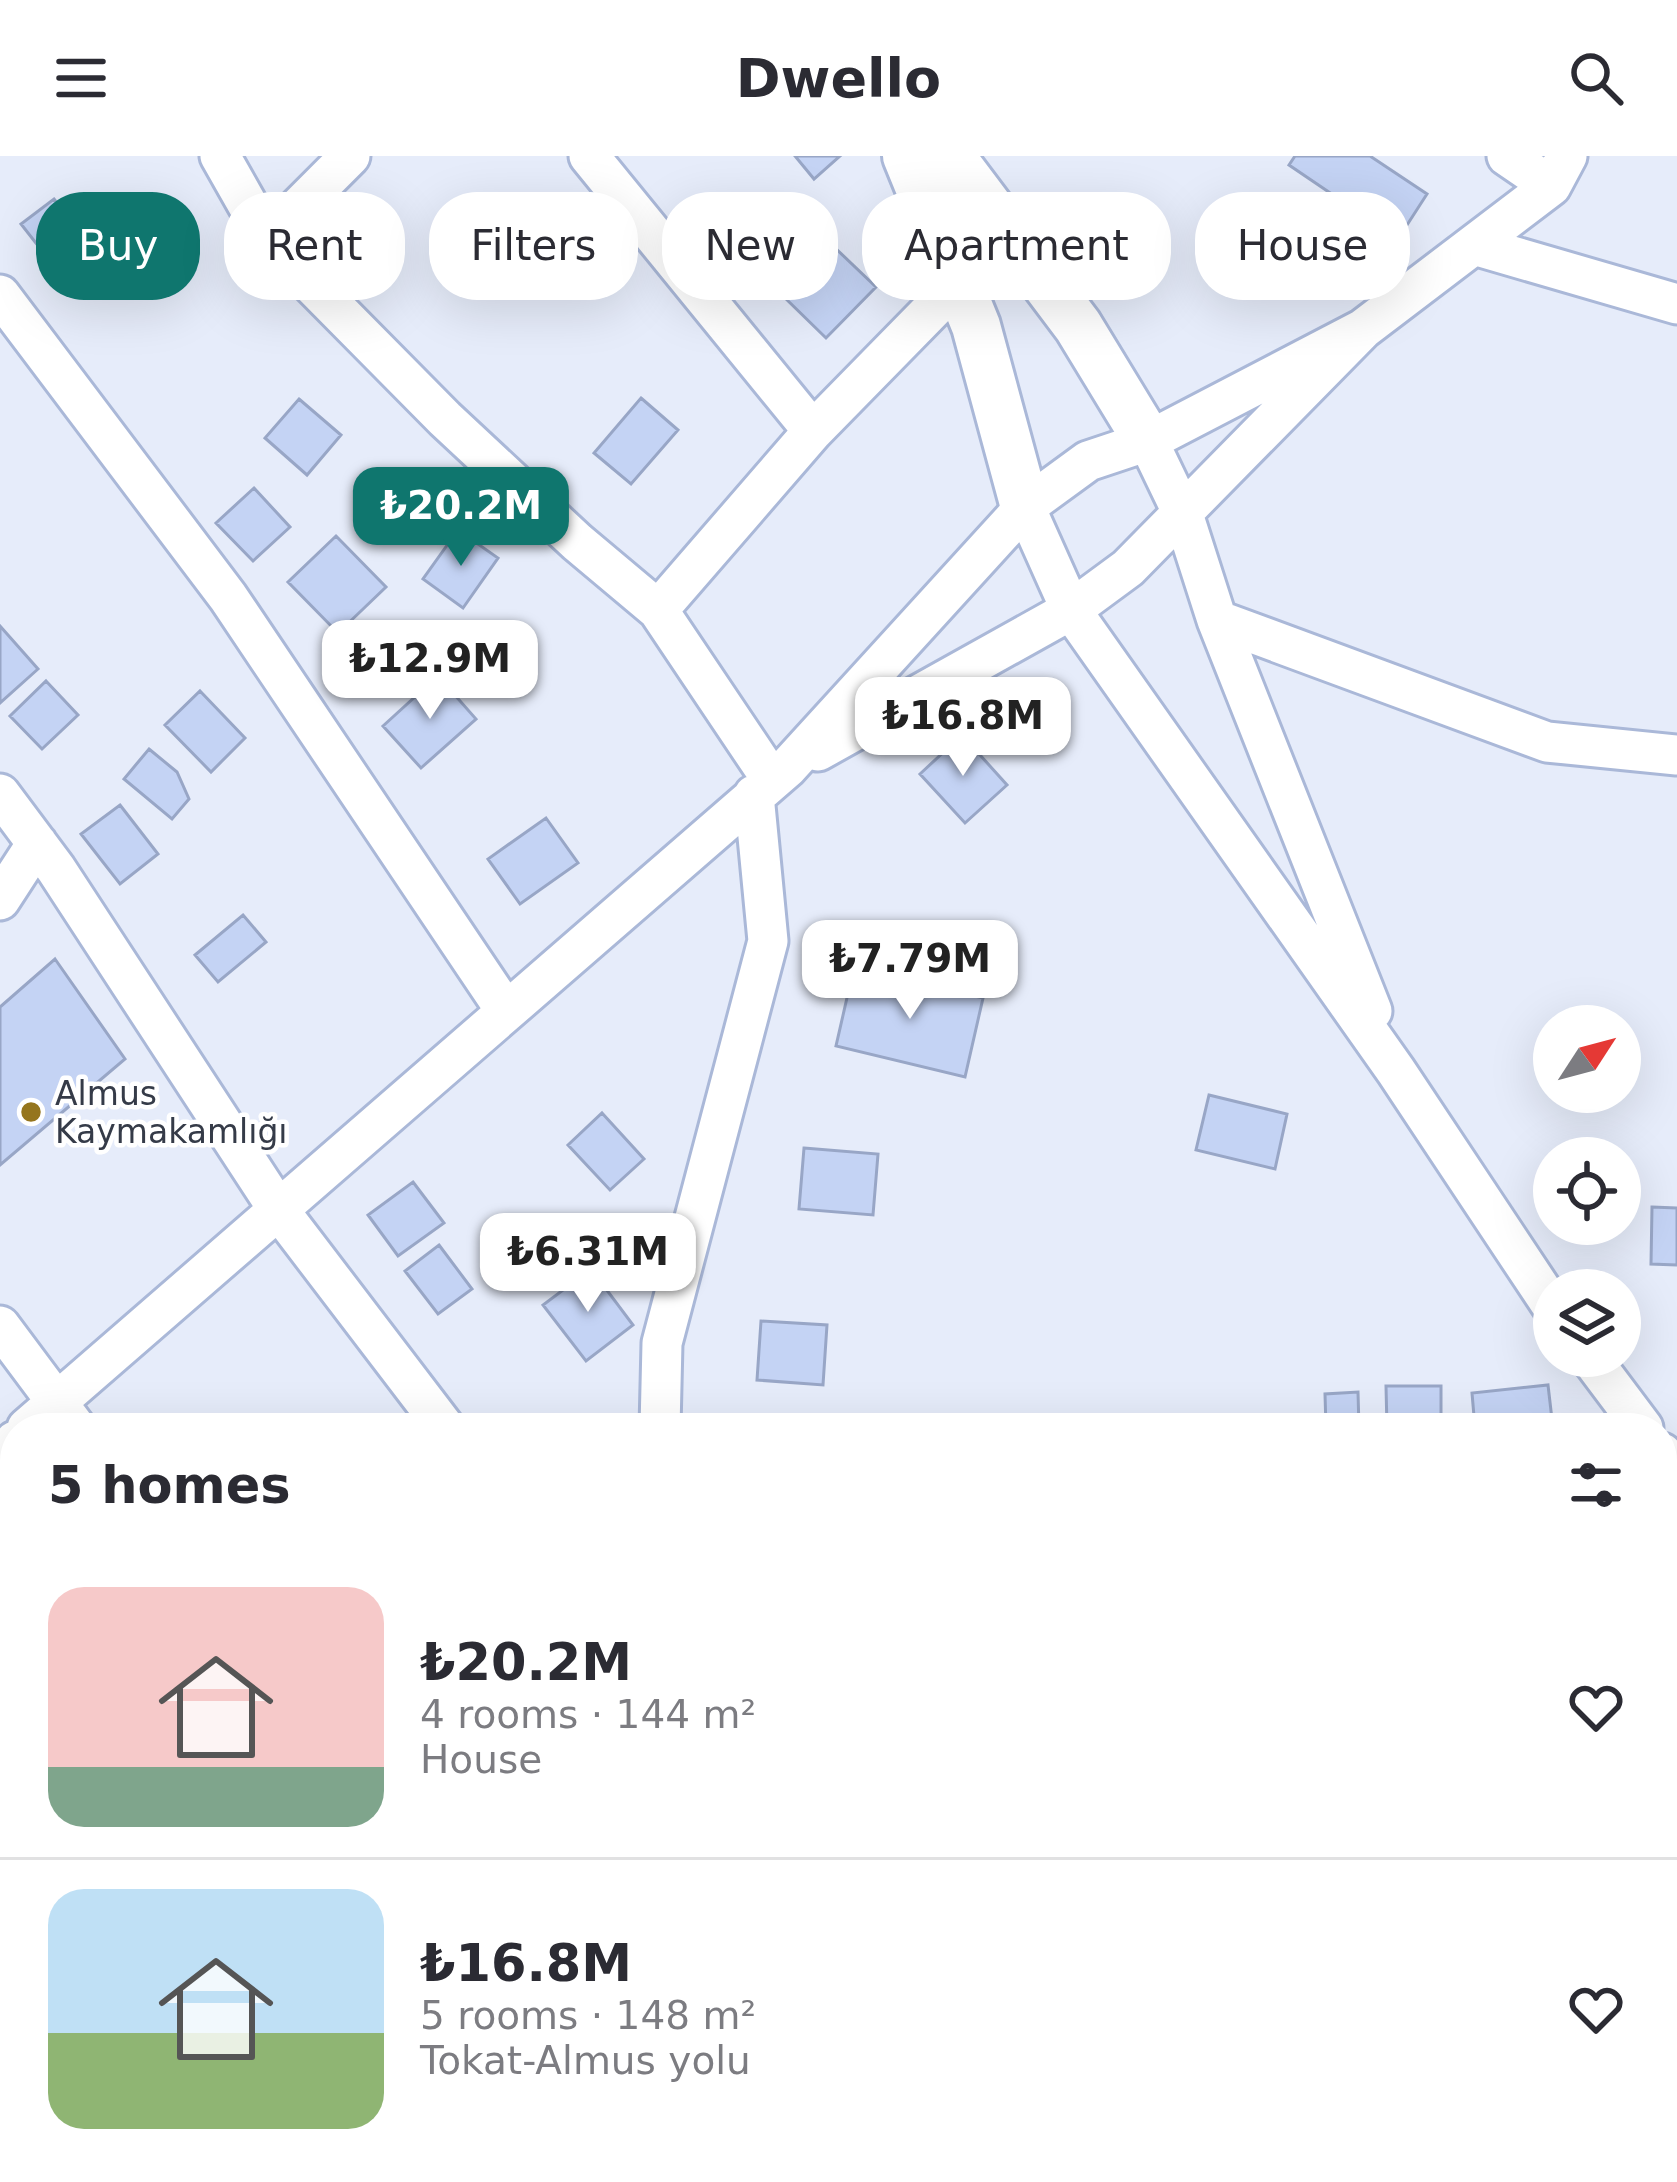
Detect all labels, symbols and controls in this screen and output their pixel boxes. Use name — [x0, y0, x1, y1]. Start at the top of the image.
icon: menu — [48, 45, 114, 111]
icon: search — [1563, 45, 1629, 111]
text: Dwello — [736, 47, 941, 110]
chip: Buy — [36, 192, 200, 300]
chip: Rent — [224, 192, 405, 300]
chip: Filters — [429, 192, 638, 300]
chip: New — [662, 192, 838, 300]
chip: Apartment — [862, 192, 1171, 300]
chip: House — [1195, 192, 1410, 300]
pin: ₺20.2M — [363, 467, 559, 569]
text: ₺20.2M — [380, 483, 542, 528]
pin: ₺12.9M — [332, 620, 528, 722]
text: ₺12.9M — [349, 636, 511, 681]
pin: ₺16.8M — [865, 677, 1061, 779]
text: ₺16.8M — [882, 693, 1044, 738]
pin: ₺7.79M — [812, 920, 1008, 1022]
text: ₺7.79M — [829, 936, 991, 981]
north arrow — [1533, 1005, 1641, 1113]
map controls — [1533, 1005, 1641, 1377]
place label: Almus Kaymakamlığı — [55, 1074, 288, 1151]
marker: Almus Kaymakamlığı — [18, 1099, 44, 1125]
button: locate — [1533, 1137, 1641, 1245]
pin: ₺6.31M — [490, 1213, 686, 1315]
text: ₺6.31M — [507, 1229, 669, 1274]
button: layers — [1533, 1269, 1641, 1377]
icon: filters — [1563, 1452, 1629, 1518]
text: 5 homes — [48, 1456, 291, 1515]
text: ₺20.2M — [420, 1633, 632, 1692]
icon: home — [144, 1635, 288, 1779]
icon: heart — [1563, 1674, 1629, 1740]
text: 4 rooms · 144 m² — [420, 1692, 756, 1737]
text: House — [420, 1737, 542, 1782]
text: ₺16.8M — [420, 1934, 632, 1993]
icon: home — [144, 1937, 288, 2081]
icon: heart — [1563, 1976, 1629, 2042]
text: 5 rooms · 148 m² — [420, 1993, 756, 2038]
text: Tokat-Almus yolu — [420, 2038, 751, 2083]

